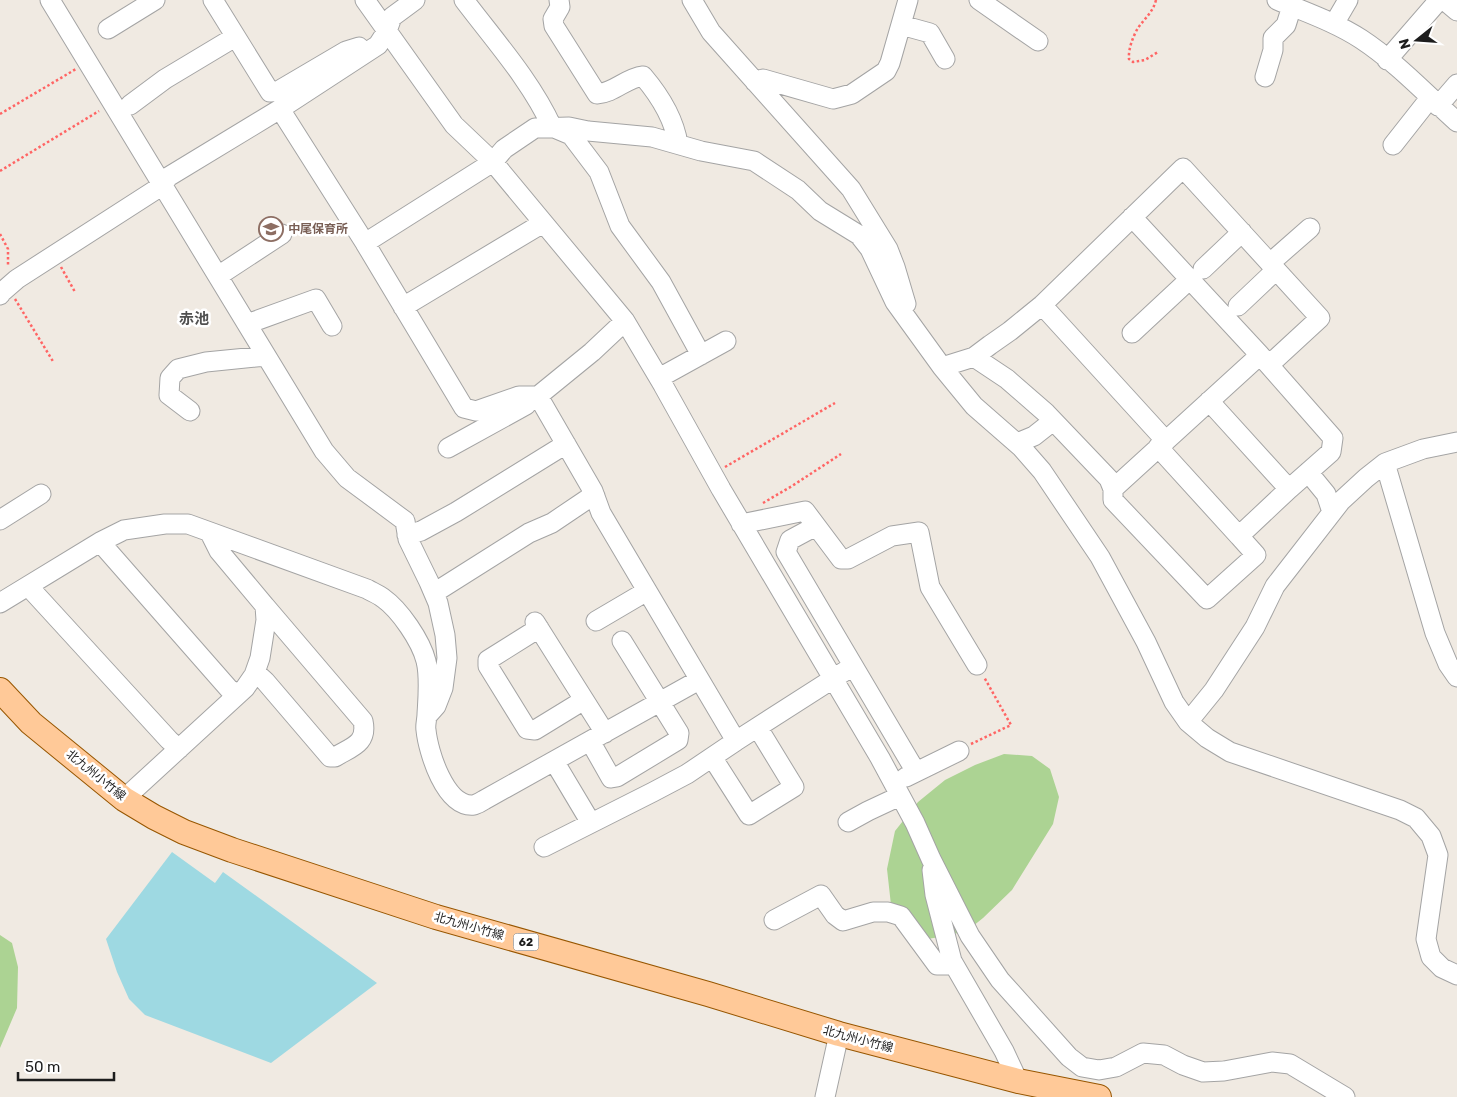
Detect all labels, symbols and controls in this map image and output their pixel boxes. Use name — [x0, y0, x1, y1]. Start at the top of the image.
north arrow — [1392, 15, 1442, 65]
text: N — [1395, 36, 1415, 51]
school or university icon: 中尾保育所 — [258, 216, 284, 242]
place label: 中尾保育所 — [288, 222, 348, 236]
district label: 赤池 — [179, 310, 209, 328]
street label: 北九州小竹線 — [64, 747, 128, 803]
street label: 北九州小竹線 — [432, 909, 506, 943]
road number: 62 — [514, 934, 538, 950]
street label: 北九州小竹線 — [821, 1023, 895, 1055]
scale bar — [18, 1050, 114, 1082]
text: 50 m — [25, 1058, 60, 1076]

